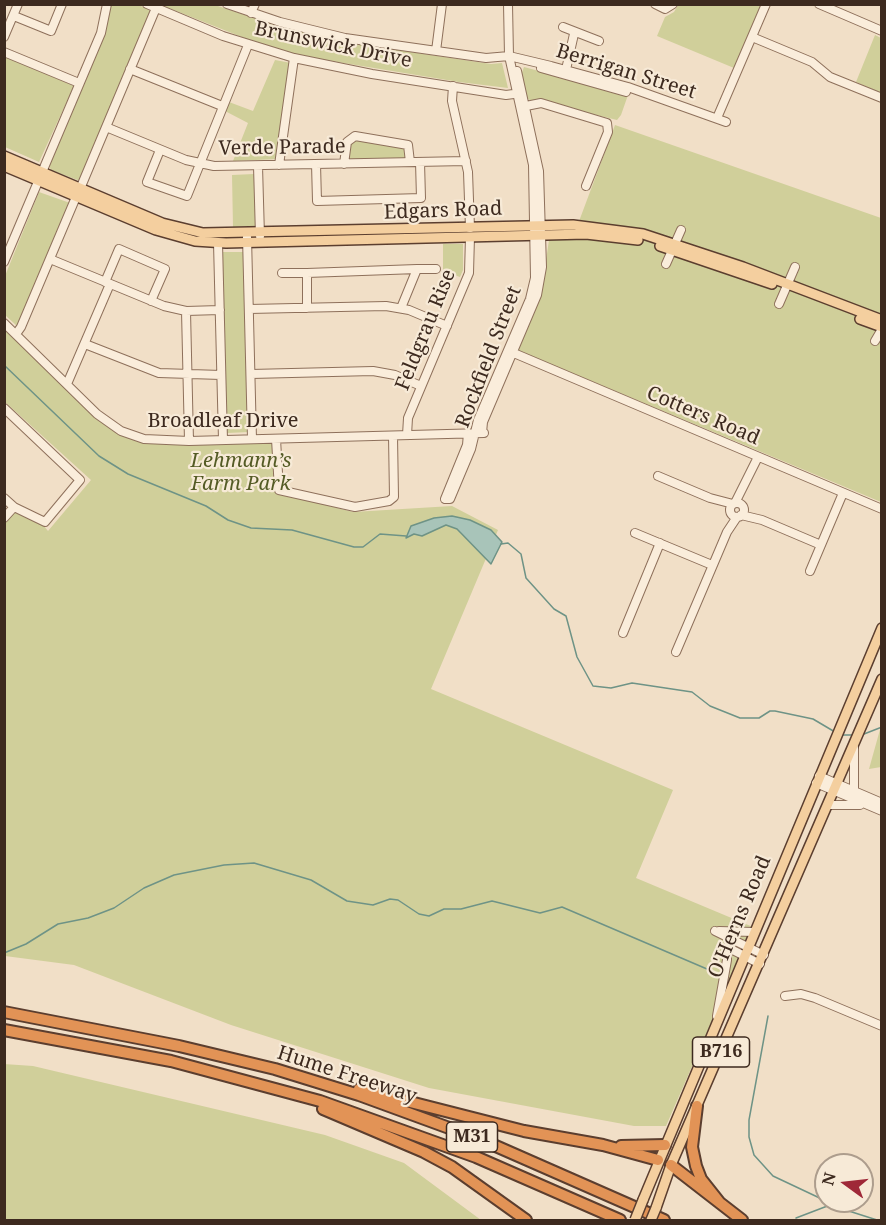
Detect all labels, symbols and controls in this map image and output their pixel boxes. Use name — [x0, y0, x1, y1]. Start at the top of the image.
street label: Brunswick Drive — [252, 17, 414, 73]
street label: Berrigan Street — [553, 39, 699, 105]
street label: Verde Parade — [218, 135, 346, 161]
street label: Edgars Road — [383, 197, 503, 225]
street label: Feldgrau Rise — [391, 266, 461, 394]
street label: Rockfield Street — [451, 283, 527, 431]
street label: Cotters Road — [643, 381, 763, 451]
street label: Broadleaf Drive — [148, 409, 298, 433]
park label: Lehmann’s Farm Park — [190, 449, 292, 496]
street label: O'Herns Road — [703, 852, 777, 982]
road number: B716 — [692, 1037, 750, 1067]
street label: Hume Freeway — [274, 1041, 420, 1109]
road number: M31 — [446, 1122, 498, 1152]
north arrow — [814, 1153, 874, 1213]
text: N — [816, 1170, 841, 1188]

